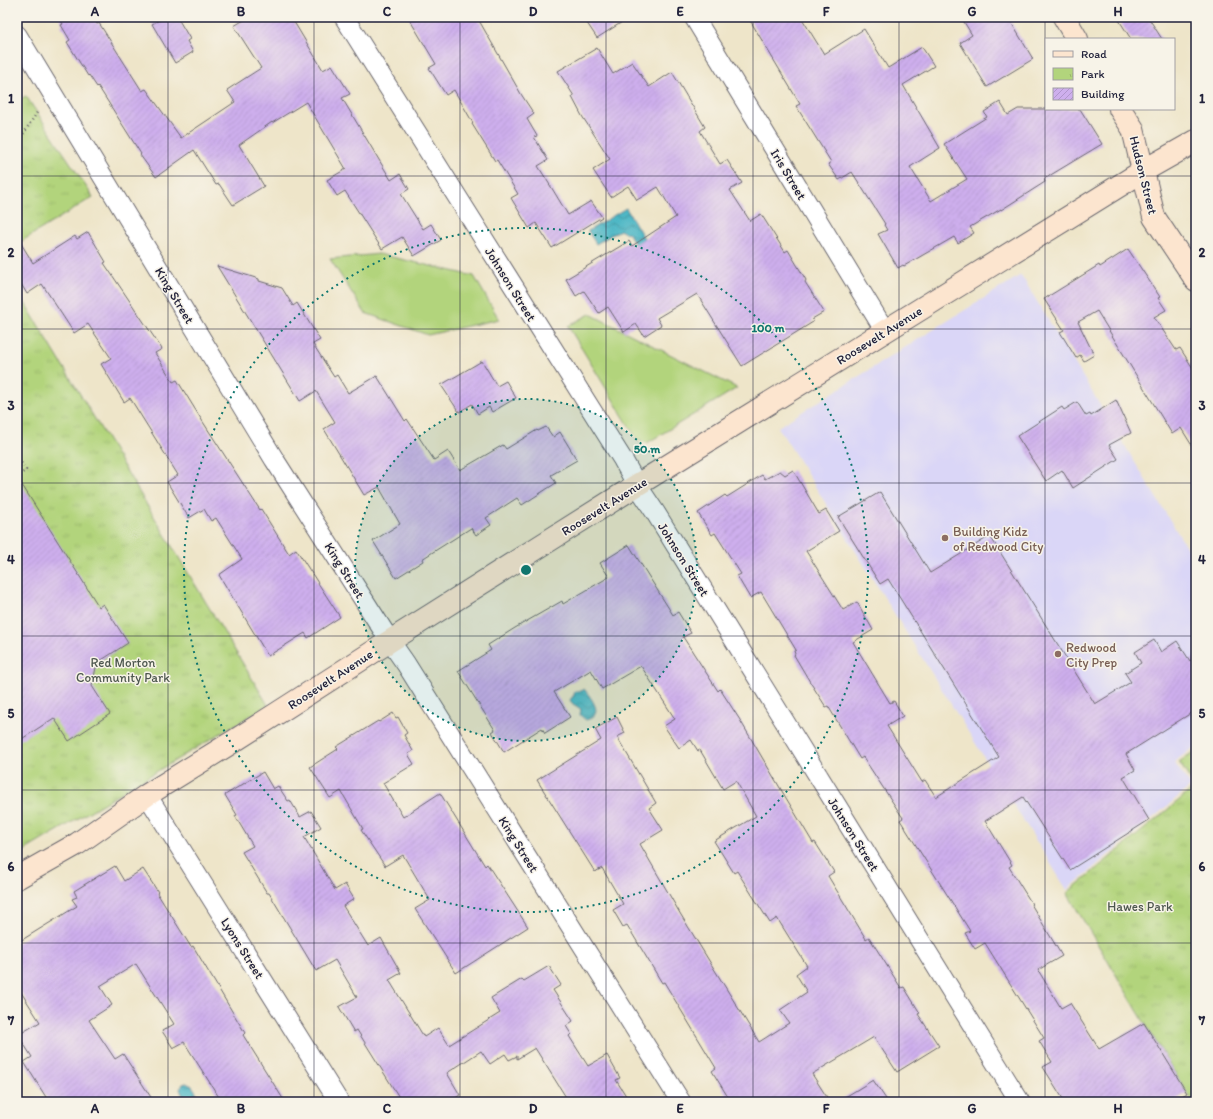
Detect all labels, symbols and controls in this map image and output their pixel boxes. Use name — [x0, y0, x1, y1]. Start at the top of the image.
text: A — [90, 4, 100, 19]
text: B — [237, 4, 246, 19]
text: C — [383, 4, 392, 19]
text: D — [529, 4, 538, 19]
text: E — [676, 4, 684, 19]
text: F — [823, 4, 830, 19]
text: G — [968, 4, 977, 19]
text: H — [1114, 4, 1123, 19]
legend — [1045, 38, 1175, 110]
text: Road — [1081, 47, 1107, 61]
text: Park — [1081, 67, 1105, 81]
text: Building — [1081, 87, 1125, 101]
text: 1 — [8, 91, 14, 106]
text: 1 — [1199, 91, 1205, 106]
street label: Hudson Street — [1127, 134, 1161, 216]
street label: Iris Street — [768, 146, 810, 203]
text: 2 — [8, 245, 15, 260]
street label: Johnson Street — [482, 245, 539, 324]
text: 2 — [1199, 245, 1206, 260]
street label: King Street — [152, 264, 197, 326]
street label: Roosevelt Avenue — [834, 303, 925, 368]
text: 100 m — [751, 321, 785, 335]
text: 3 — [7, 398, 15, 413]
text: 3 — [1198, 398, 1206, 413]
text: 50 m — [634, 442, 661, 456]
street label: Roosevelt Avenue — [559, 474, 650, 539]
street label: Johnson Street — [655, 520, 712, 599]
place label: Building Kidz of Redwood City — [953, 524, 1043, 554]
marker: Building Kidz of Redwood City — [940, 533, 950, 543]
street label: King Street — [321, 540, 368, 601]
text: 4 — [7, 552, 15, 567]
text: 4 — [1198, 552, 1206, 567]
centre of rings — [519, 563, 533, 577]
place label: Redwood City Prep — [1066, 640, 1117, 670]
street label: Roosevelt Avenue — [285, 646, 376, 712]
marker: Redwood City Prep — [1053, 649, 1063, 659]
park label: Red Morton Community Park — [76, 655, 170, 685]
text: 5 — [8, 706, 15, 721]
text: 5 — [1199, 706, 1206, 721]
street label: Johnson Street — [825, 795, 882, 874]
street label: King Street — [495, 814, 542, 875]
text: 6 — [8, 859, 15, 874]
text: 6 — [1199, 859, 1206, 874]
park label: Hawes Park — [1107, 899, 1173, 914]
street label: Lyons Street — [218, 915, 267, 982]
text: 7 — [7, 1013, 15, 1028]
text: 7 — [1198, 1013, 1206, 1028]
text: A — [90, 1101, 100, 1116]
text: B — [237, 1101, 246, 1116]
text: C — [383, 1101, 392, 1116]
text: D — [529, 1101, 538, 1116]
text: E — [676, 1101, 684, 1116]
text: F — [823, 1101, 830, 1116]
text: G — [968, 1101, 977, 1116]
text: H — [1114, 1101, 1123, 1116]

